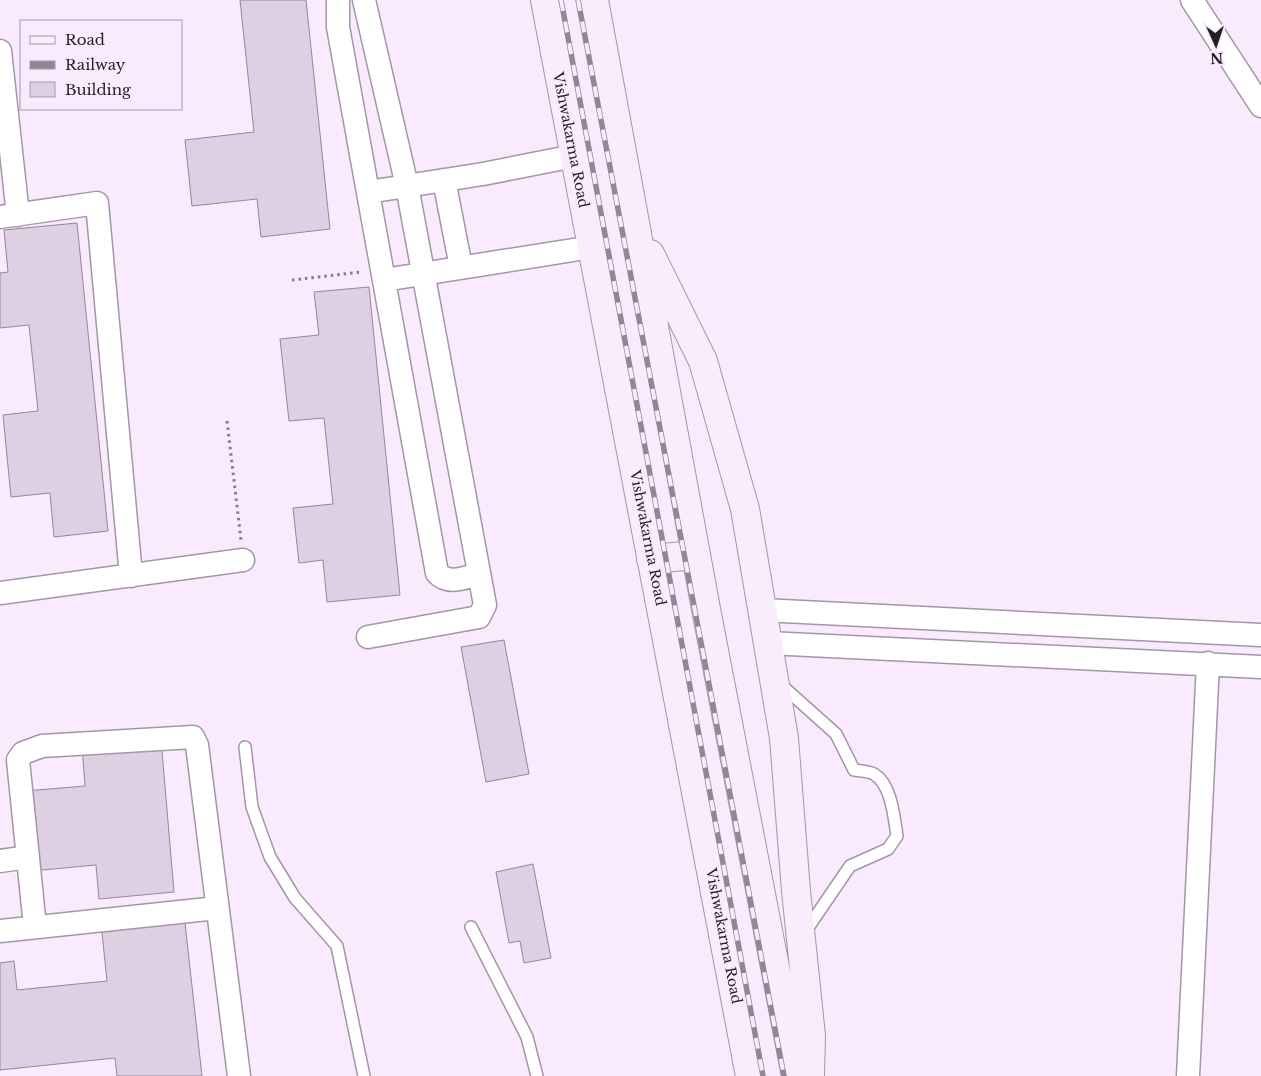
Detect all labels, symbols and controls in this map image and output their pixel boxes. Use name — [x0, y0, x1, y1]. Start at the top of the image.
legend — [20, 20, 182, 110]
north arrow — [1191, 20, 1241, 70]
text: Road — [65, 30, 105, 49]
text: N — [1210, 49, 1224, 67]
text: Railway — [65, 55, 126, 74]
street label: Vishwakarma Road — [549, 70, 593, 210]
text: Building — [65, 80, 132, 99]
street label: Vishwakarma Road — [626, 468, 670, 608]
street label: Vishwakarma Road — [702, 866, 746, 1006]

